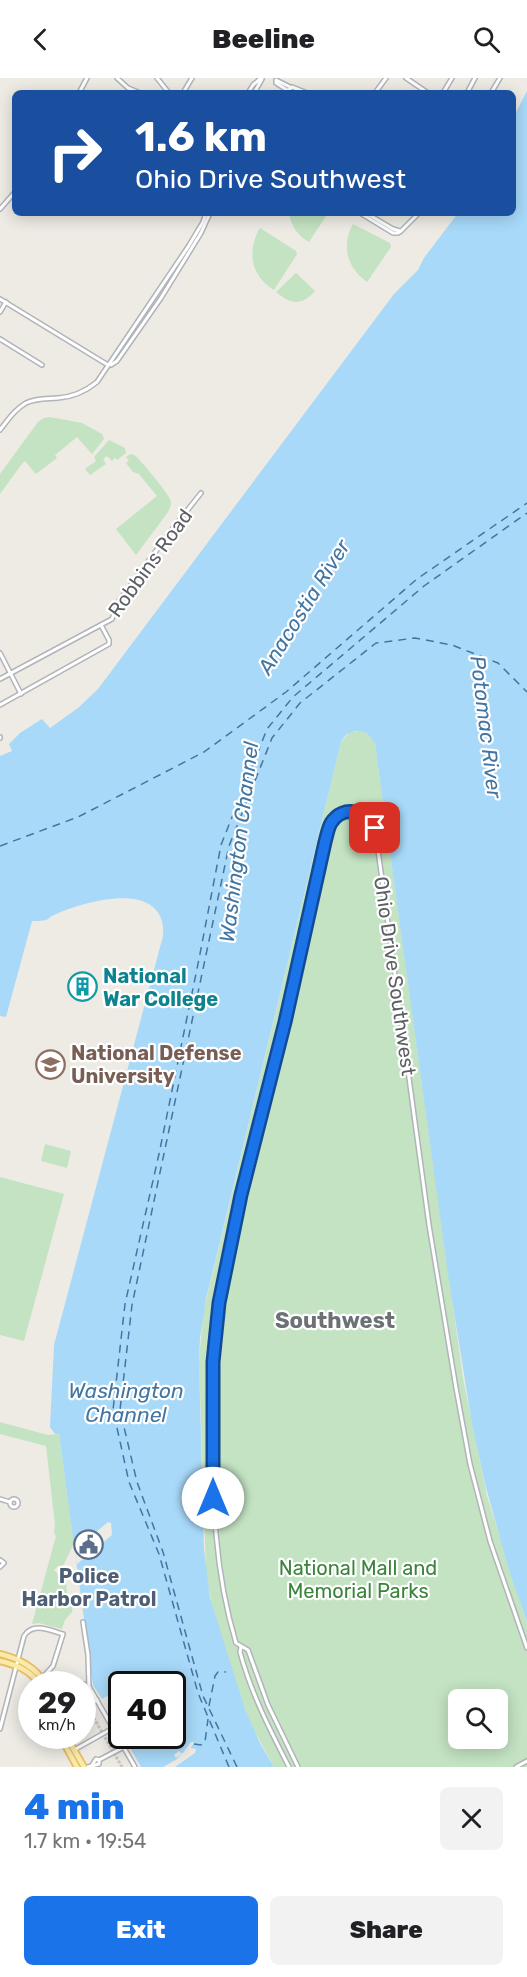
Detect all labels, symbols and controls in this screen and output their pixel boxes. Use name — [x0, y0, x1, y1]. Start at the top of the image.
icon: back — [24, 23, 57, 56]
text: Beeline — [212, 23, 315, 55]
icon: search — [470, 23, 503, 56]
text: 1.6 km — [135, 112, 267, 162]
icon: right — [36, 114, 114, 192]
text: Ohio Drive Southwest — [135, 163, 406, 195]
street label: Robbins Road — [103, 504, 197, 622]
water label: Anacostia River — [252, 534, 355, 680]
water label: Potomac River — [465, 654, 508, 800]
water label: Washington Channel — [214, 739, 263, 944]
pin — [349, 802, 400, 853]
icon: arrive — [358, 811, 391, 844]
street label: Ohio Drive Southwest — [369, 875, 421, 1077]
place label: National War College — [103, 964, 218, 1011]
building icon: National War College — [66, 971, 98, 1003]
place label: National Defense University — [71, 1041, 242, 1088]
school or university icon: National Defense University — [34, 1048, 66, 1080]
district label: Southwest — [275, 1307, 395, 1334]
water label: Washington Channel — [68, 1378, 184, 1427]
position arrow — [181, 1466, 245, 1530]
public building icon: Police Harbor Patrol — [73, 1529, 105, 1561]
park label: National Mall and Memorial Parks — [279, 1556, 437, 1603]
place label: Police Harbor Patrol — [22, 1564, 156, 1611]
speed limit sign: 40 — [108, 1671, 186, 1749]
text: 29 — [38, 1685, 76, 1721]
map controls — [448, 1689, 508, 1749]
button: search — [448, 1689, 508, 1749]
text: km/h — [38, 1716, 76, 1734]
text: 4 min — [24, 1785, 125, 1828]
button: close — [440, 1787, 503, 1850]
text: 1.7 km · 19:54 — [24, 1829, 147, 1853]
button: Exit — [24, 1896, 258, 1965]
button: Share — [270, 1896, 503, 1965]

